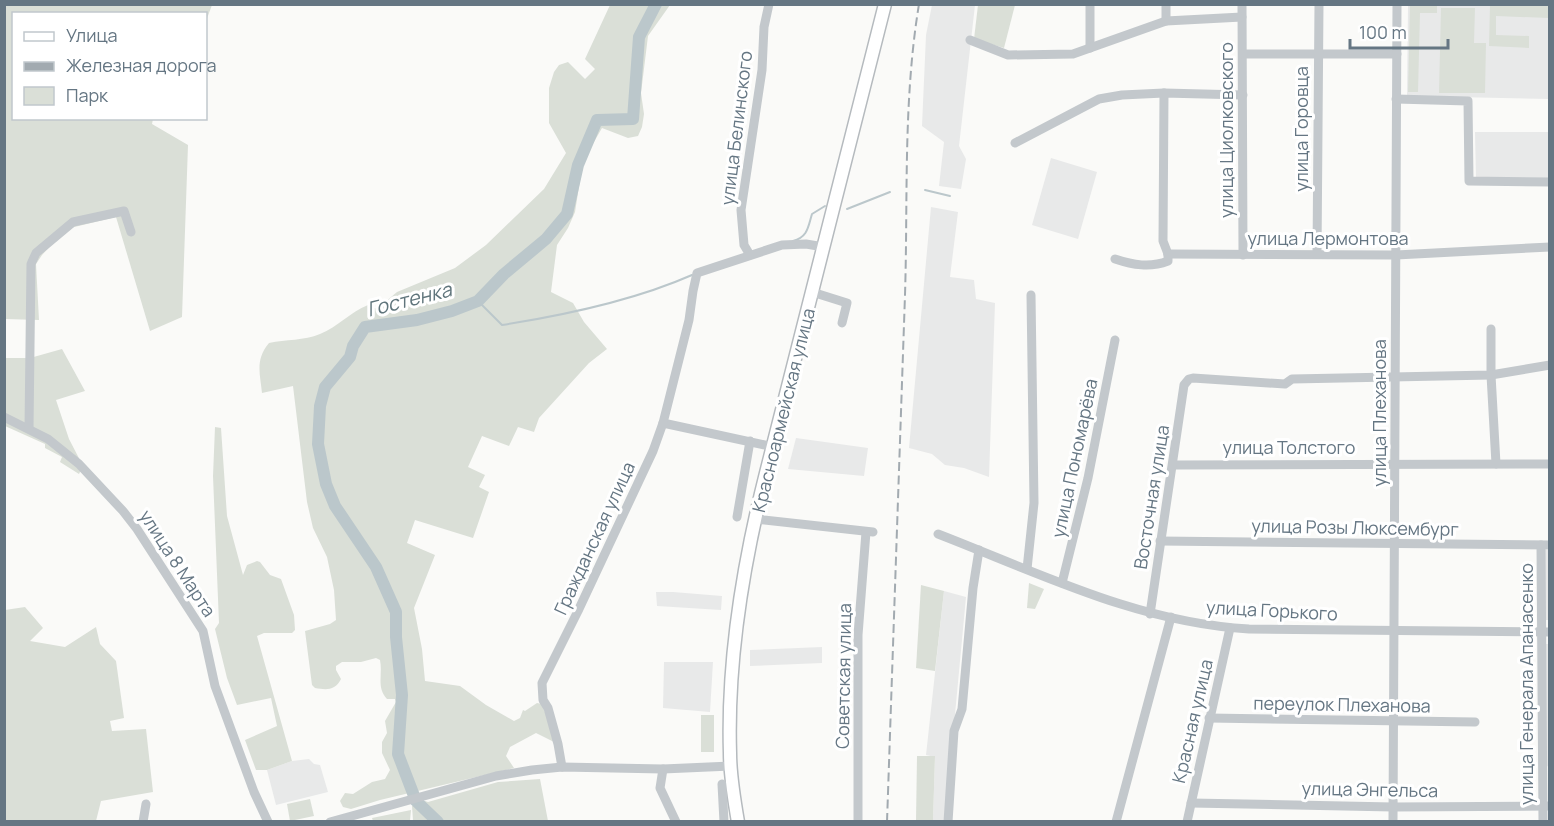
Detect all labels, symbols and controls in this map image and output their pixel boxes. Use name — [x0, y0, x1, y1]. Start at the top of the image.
legend — [12, 12, 207, 120]
scale bar — [1350, 12, 1448, 50]
text: 100 m — [1359, 20, 1407, 44]
text: Улица — [66, 23, 118, 47]
street label: улица Циолковского — [1214, 42, 1238, 218]
street label: улица Белинского — [715, 49, 757, 207]
text: Железная дорога — [66, 53, 217, 77]
street label: улица Горовца — [1289, 66, 1313, 192]
text: Парк — [66, 83, 109, 107]
street label: улица Лермонтова — [1247, 226, 1409, 250]
water label: Гостенка — [364, 275, 455, 323]
street label: Красноармейская улица — [746, 305, 820, 515]
street label: улица Плеханова — [1367, 339, 1391, 487]
street label: улица Пономарёва — [1045, 376, 1103, 540]
street label: Восточная улица — [1128, 423, 1174, 571]
street label: улица Толстого — [1223, 435, 1355, 459]
street label: Гражданская улица — [548, 458, 640, 618]
street label: улица 8 Марта — [134, 505, 222, 621]
street label: улица Розы Люксембург — [1251, 513, 1459, 541]
street label: улица Генерала Апанасенко — [1514, 563, 1538, 805]
street label: улица Горького — [1206, 595, 1338, 625]
street label: Советская улица — [830, 603, 856, 749]
street label: Красная улица — [1166, 657, 1218, 785]
street label: переулок Плеханова — [1253, 690, 1431, 718]
street label: улица Энгельса — [1302, 776, 1438, 802]

